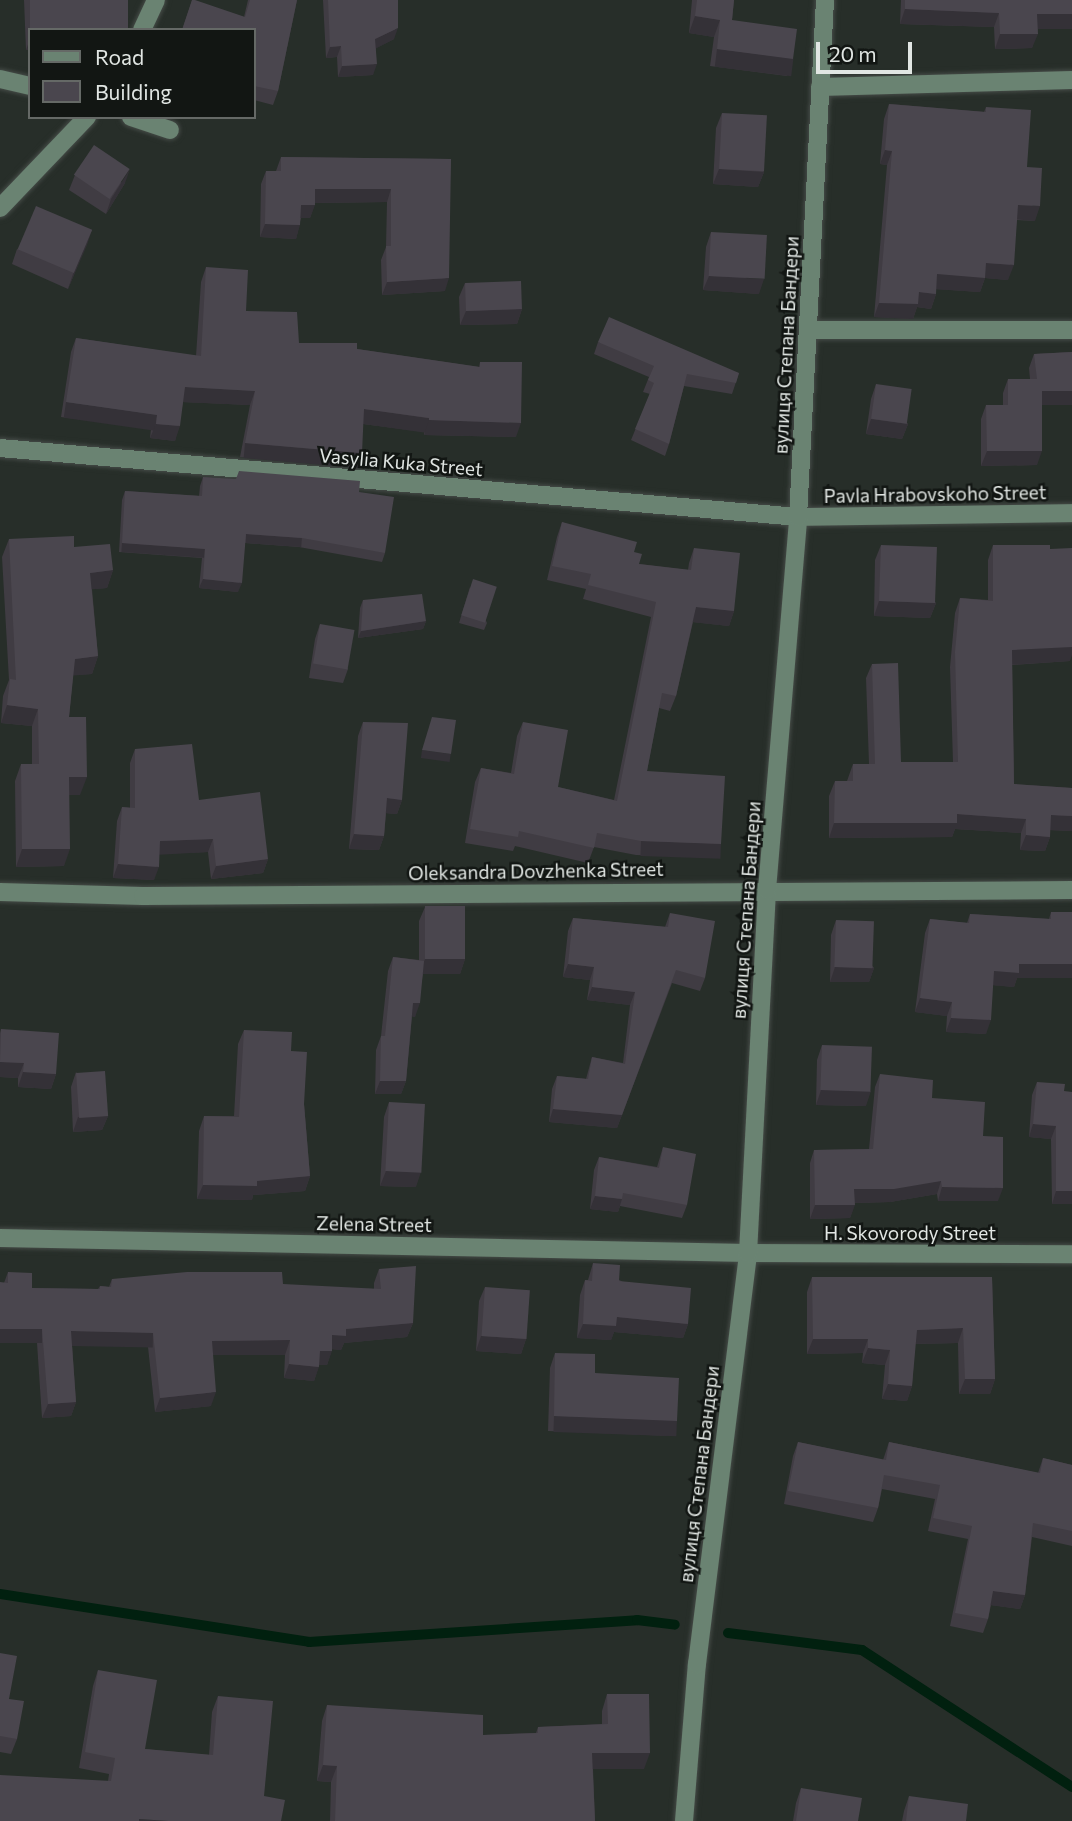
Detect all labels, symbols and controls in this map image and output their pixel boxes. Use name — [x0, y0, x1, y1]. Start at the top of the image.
legend — [28, 28, 256, 119]
scale bar — [820, 28, 916, 72]
text: 20 m — [829, 41, 877, 66]
text: Road — [95, 44, 144, 69]
text: Building — [95, 79, 172, 104]
street label: вулиця Степана Бандери — [769, 236, 803, 454]
street label: Vasylia Kuka Street — [318, 443, 484, 481]
street label: Pavla Hrabovskoho Street — [823, 481, 1047, 507]
street label: вулиця Степана Бандери — [727, 800, 765, 1020]
street label: Oleksandra Dovzhenka Street — [408, 857, 664, 885]
street label: Zelena Street — [316, 1212, 432, 1236]
street label: H. Skovorody Street — [824, 1222, 996, 1244]
street label: вулиця Степана Бандери — [674, 1364, 724, 1584]

